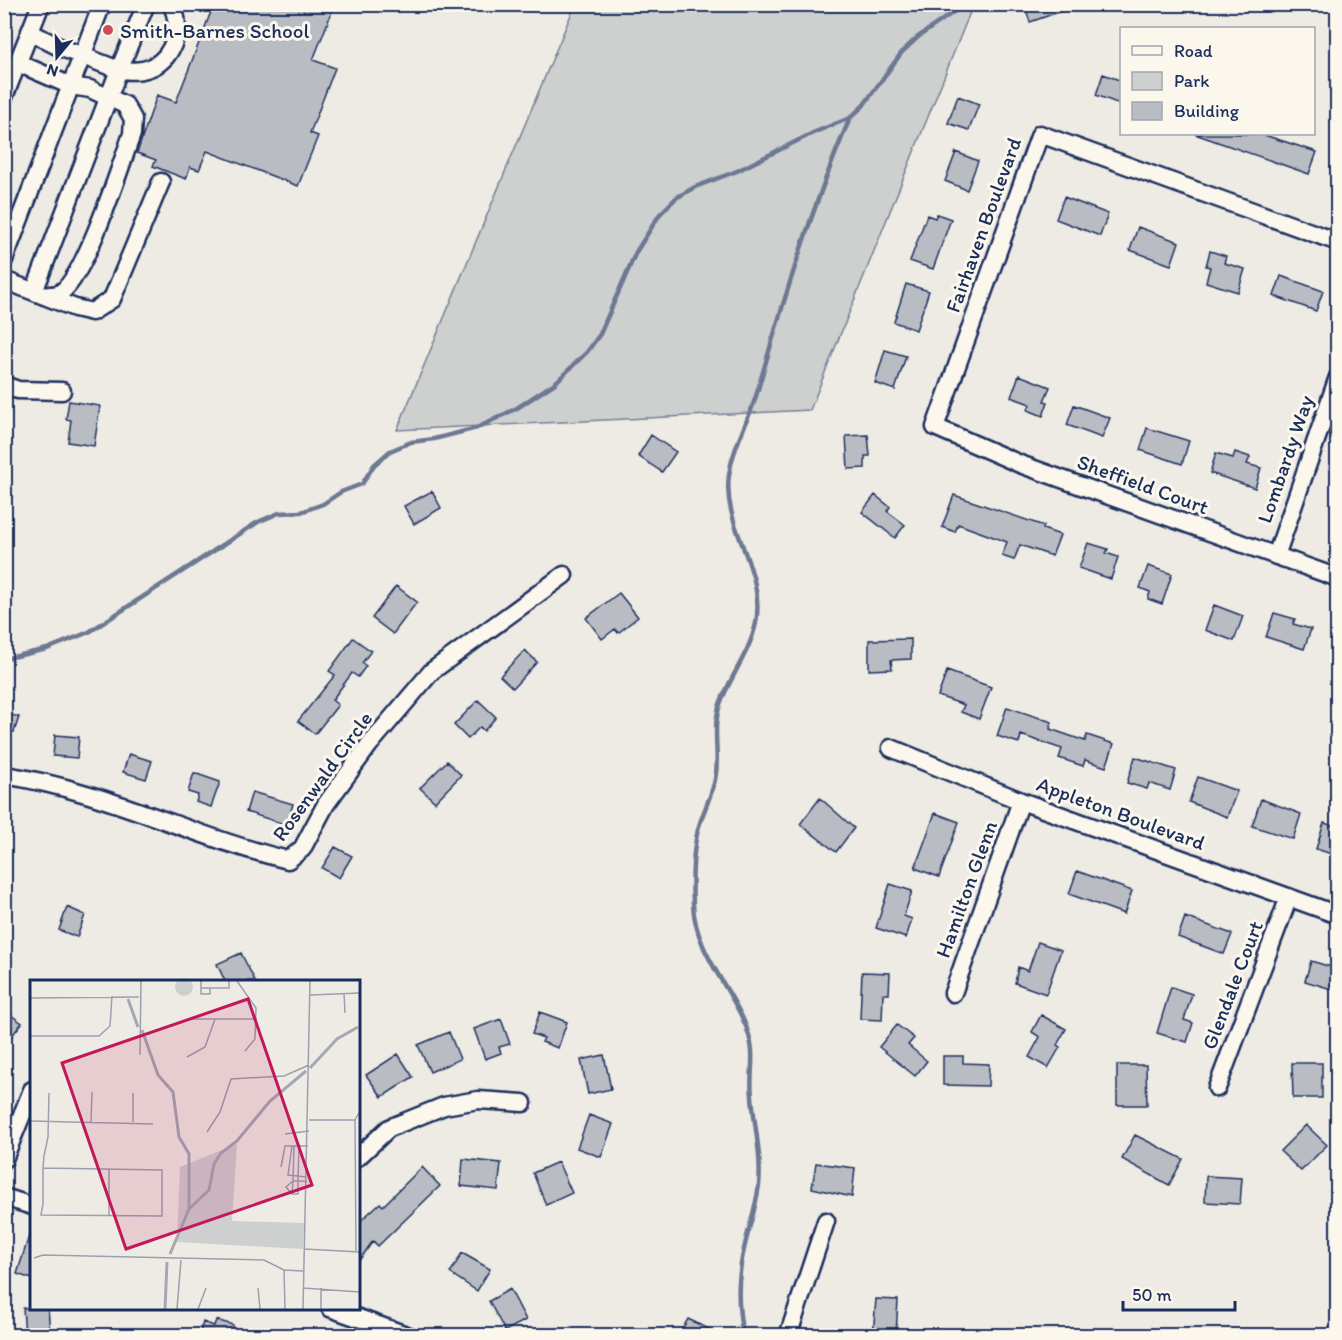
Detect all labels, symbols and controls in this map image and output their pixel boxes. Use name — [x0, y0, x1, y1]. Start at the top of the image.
place label: Smith-Barnes School — [120, 18, 310, 43]
marker: Smith-Barnes School — [101, 23, 115, 37]
north arrow — [27, 27, 87, 87]
legend — [1120, 27, 1315, 135]
text: Road — [1174, 40, 1213, 62]
text: N — [44, 60, 60, 81]
text: Park — [1174, 70, 1209, 92]
text: Building — [1174, 100, 1240, 122]
street label: Fairhaven Boulevard — [940, 134, 1026, 316]
street label: Lombardy Way — [1251, 392, 1319, 526]
street label: Sheffield Court — [1074, 449, 1212, 519]
street label: Rosenwald Circle — [267, 706, 377, 846]
street label: Appleton Boulevard — [1034, 771, 1209, 855]
street label: Hamilton Glenn — [930, 817, 1002, 961]
street label: Glendale Court — [1196, 917, 1268, 1053]
inset map — [30, 980, 360, 1310]
scale bar — [1123, 1274, 1236, 1312]
text: 50 m — [1132, 1284, 1172, 1306]

